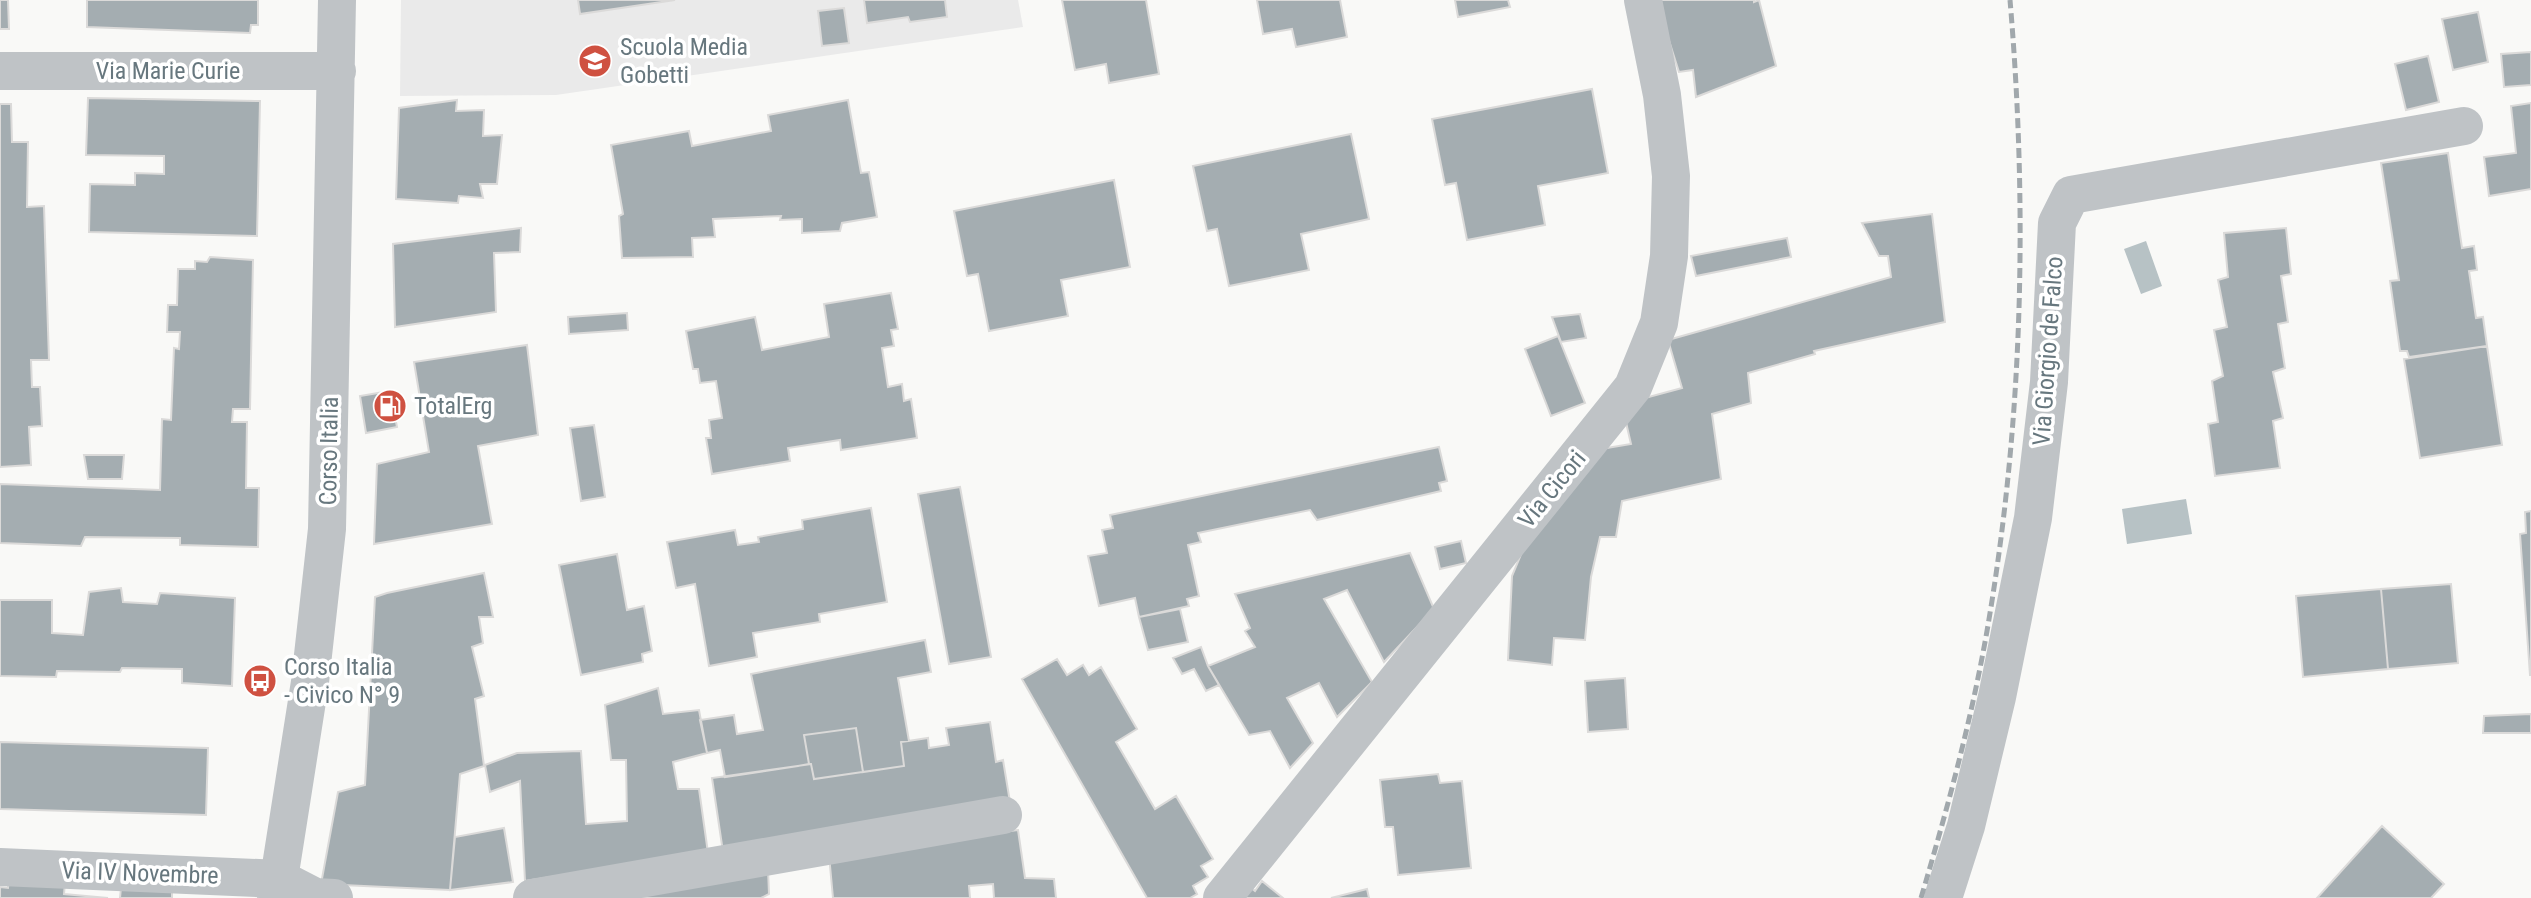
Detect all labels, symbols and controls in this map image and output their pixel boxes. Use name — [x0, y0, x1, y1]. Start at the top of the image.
place label: Scuola Media Gobetti — [620, 33, 748, 89]
school or university icon: Scuola Media Gobetti — [576, 42, 614, 80]
street label: Via Marie Curie — [96, 57, 240, 85]
street label: Via Giorgio de Falco — [2027, 255, 2069, 447]
fuel station icon: TotalErg — [371, 387, 409, 425]
place label: TotalErg — [414, 392, 492, 420]
street label: Corso Italia — [314, 396, 344, 506]
street label: Via Cicori — [1512, 445, 1592, 533]
place label: Corso Italia - Civico N° 9 — [284, 653, 400, 709]
bus stop icon: Corso Italia - Civico N° 9 — [241, 662, 279, 700]
street label: Via IV Novembre — [61, 856, 219, 890]

